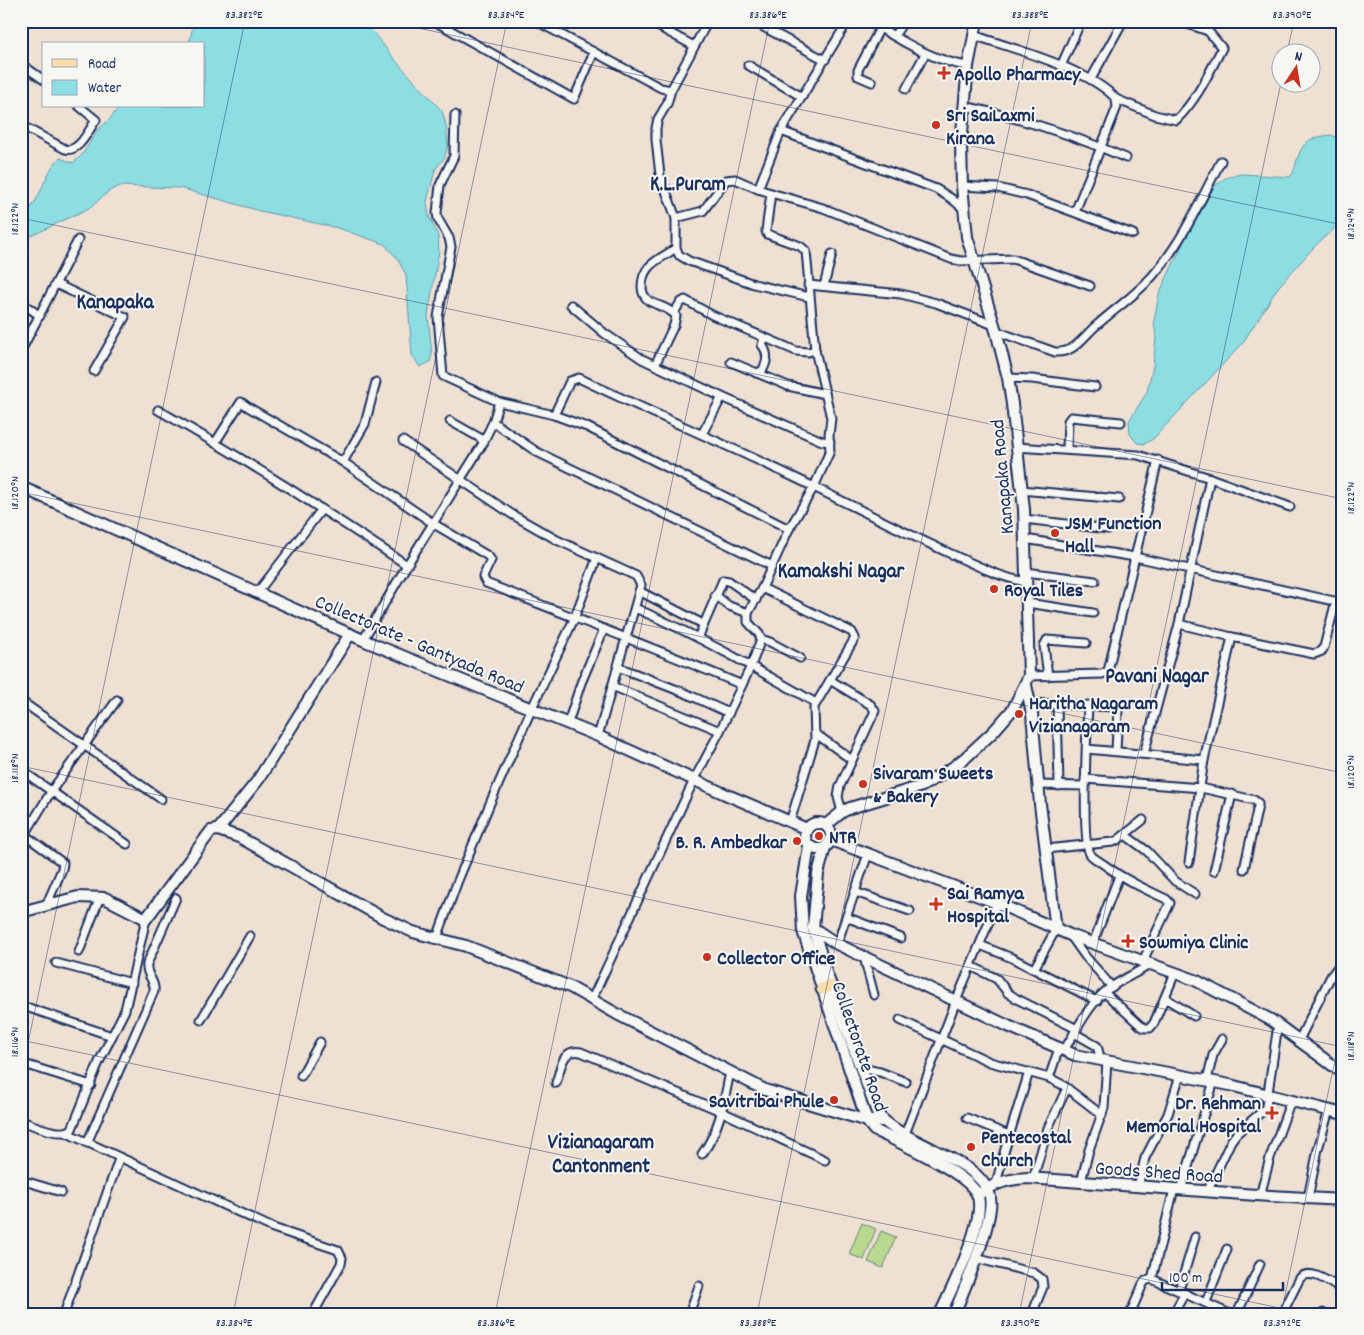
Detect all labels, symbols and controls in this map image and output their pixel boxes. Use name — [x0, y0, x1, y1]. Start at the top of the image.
text: 83.382°E — [226, 7, 263, 24]
text: 83.384°E — [488, 7, 525, 24]
text: 83.386°E — [749, 7, 787, 24]
text: 83.388°E — [1012, 7, 1049, 24]
text: 83.390°E — [1273, 7, 1312, 24]
legend — [42, 42, 205, 108]
north arrow — [1272, 42, 1322, 92]
text: N — [1293, 47, 1304, 68]
text: Road — [88, 54, 116, 76]
place label: Apollo Pharmacy — [954, 62, 1081, 90]
marker: Apollo Pharmacy — [938, 67, 950, 79]
text: Water — [88, 78, 122, 100]
place label: Sri SaiLaxmi Kirana — [946, 103, 1035, 154]
marker: Sri SaiLaxmi Kirana — [930, 119, 942, 131]
district label: K.L.Puram — [650, 171, 726, 201]
text: 18.122°N — [7, 203, 24, 235]
text: 18.124°N — [1343, 208, 1360, 240]
district label: Kanapaka — [76, 289, 155, 319]
street label: Kanapaka Road — [985, 418, 1023, 535]
text: 18.120°N — [7, 476, 24, 510]
text: 18.122°N — [1343, 482, 1360, 514]
place label: JSM Function Hall — [1065, 511, 1161, 562]
marker: JSM Function Hall — [1049, 527, 1061, 539]
district label: Kamakshi Nagar — [778, 558, 906, 588]
place label: Royal Tiles — [1004, 578, 1083, 606]
marker: Royal Tiles — [988, 583, 1000, 595]
street label: Collectorate - Gantyada Road — [310, 589, 528, 703]
district label: Pavani Nagar — [1105, 663, 1210, 693]
place label: Haritha Nagaram Vizianagaram — [1029, 691, 1158, 742]
marker: Haritha Nagaram Vizianagaram — [1013, 708, 1025, 720]
text: 18.118°N — [7, 753, 24, 783]
text: 18.120°N — [1343, 755, 1360, 789]
place label: Sivaram Sweets & Bakery — [873, 761, 993, 812]
marker: Sivaram Sweets & Bakery — [857, 778, 869, 790]
place label: NTR — [829, 825, 857, 853]
place label: B. R. Ambedkar — [675, 830, 788, 858]
marker: NTR — [813, 830, 825, 842]
marker: B. R. Ambedkar — [791, 835, 803, 847]
place label: Sai Ramya Hospital — [947, 881, 1024, 932]
marker: Sai Ramya Hospital — [929, 897, 943, 911]
place label: Sowmiya Clinic — [1139, 930, 1248, 958]
marker: Sowmiya Clinic — [1121, 934, 1135, 948]
place label: Collector Office — [717, 946, 836, 974]
marker: Collector Office — [701, 951, 713, 963]
street label: Collectorate Road — [823, 978, 894, 1116]
text: 18.116°N — [7, 1027, 24, 1057]
text: 18.118°N — [1343, 1031, 1360, 1061]
place label: Savitribai Phule — [709, 1089, 824, 1117]
place label: Dr. Rehman Memorial Hospital — [1126, 1091, 1261, 1142]
marker: Savitribai Phule — [828, 1094, 840, 1106]
marker: Dr. Rehman Memorial Hospital — [1265, 1106, 1279, 1120]
place label: Pentecostal Church — [981, 1125, 1071, 1176]
district label: Vizianagaram Cantonment — [548, 1129, 654, 1183]
marker: Pentecostal Church — [965, 1141, 977, 1153]
street label: Goods Shed Road — [1094, 1156, 1224, 1192]
scale bar — [1162, 1260, 1283, 1292]
text: 100 m — [1169, 1268, 1202, 1290]
text: 83.384°E — [216, 1315, 253, 1332]
text: 83.386°E — [477, 1315, 515, 1332]
text: 83.388°E — [740, 1315, 777, 1332]
text: 83.390°E — [1001, 1315, 1040, 1332]
text: 83.392°E — [1263, 1315, 1301, 1332]

